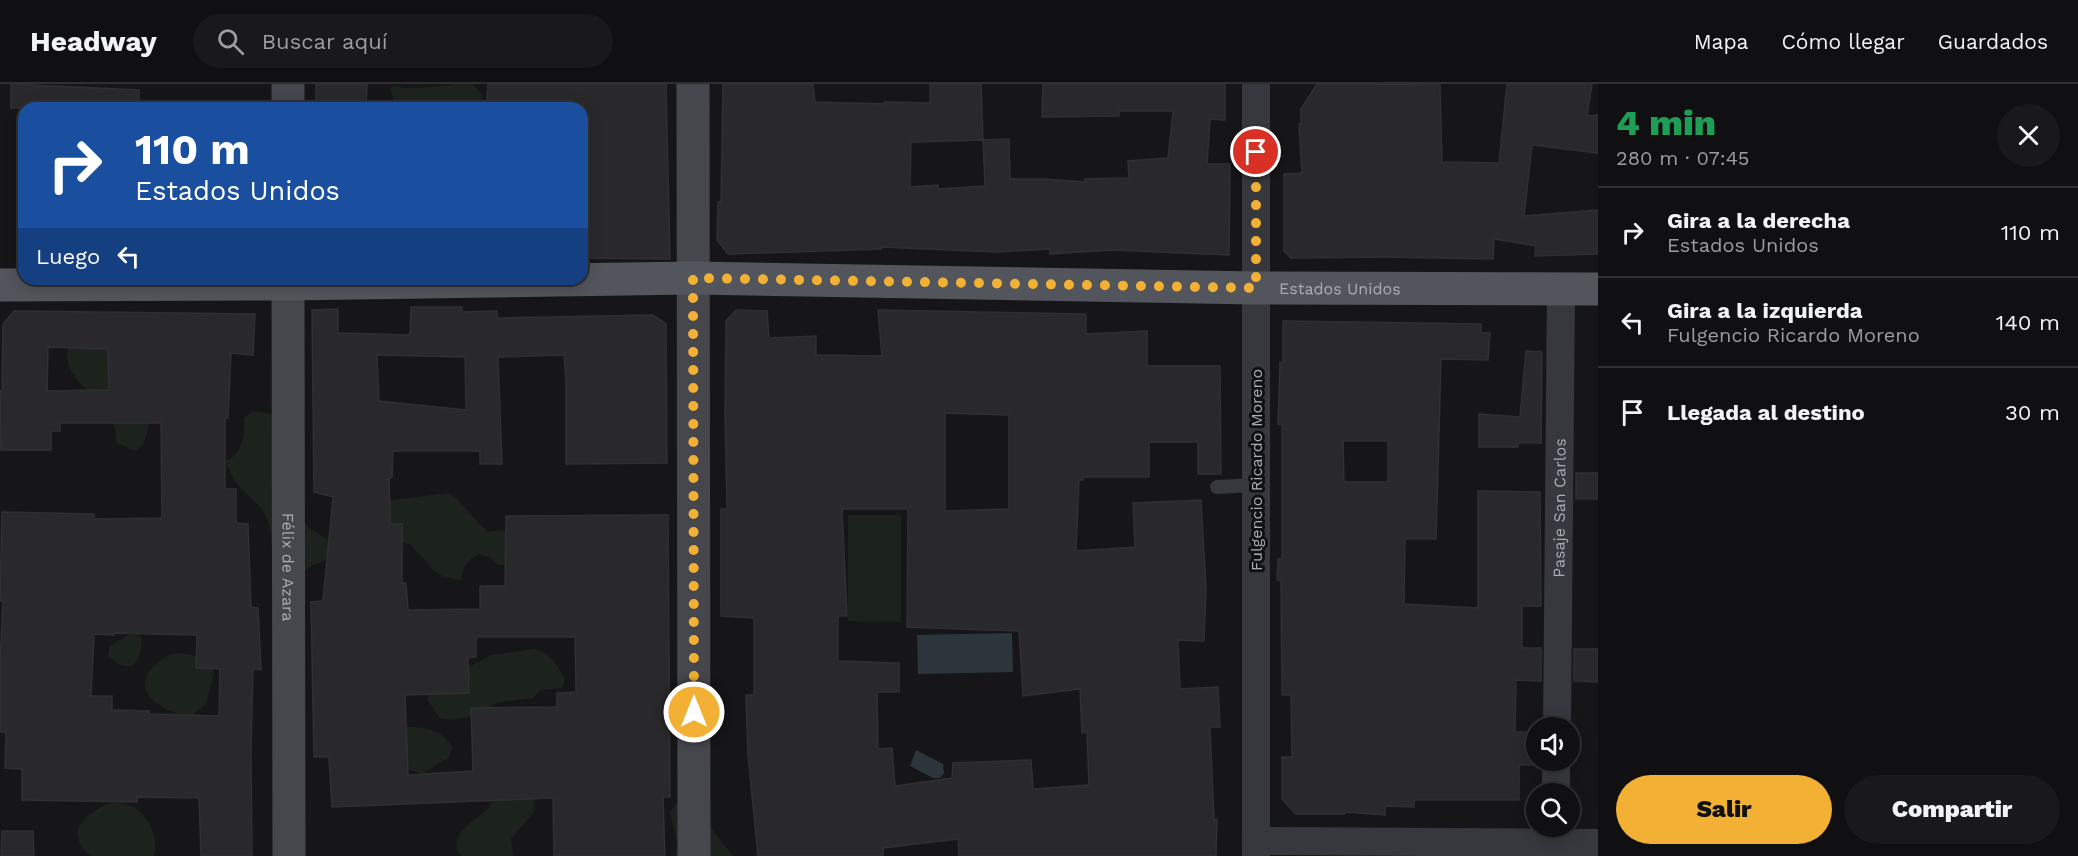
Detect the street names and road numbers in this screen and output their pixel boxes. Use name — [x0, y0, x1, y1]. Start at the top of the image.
street label: Estados Unidos — [1279, 279, 1401, 298]
street label: Fulgencio Ricardo Moreno — [1247, 369, 1266, 571]
street label: Pasaje San Carlos — [1549, 438, 1570, 578]
street label: Félix de Azara — [278, 513, 298, 621]

